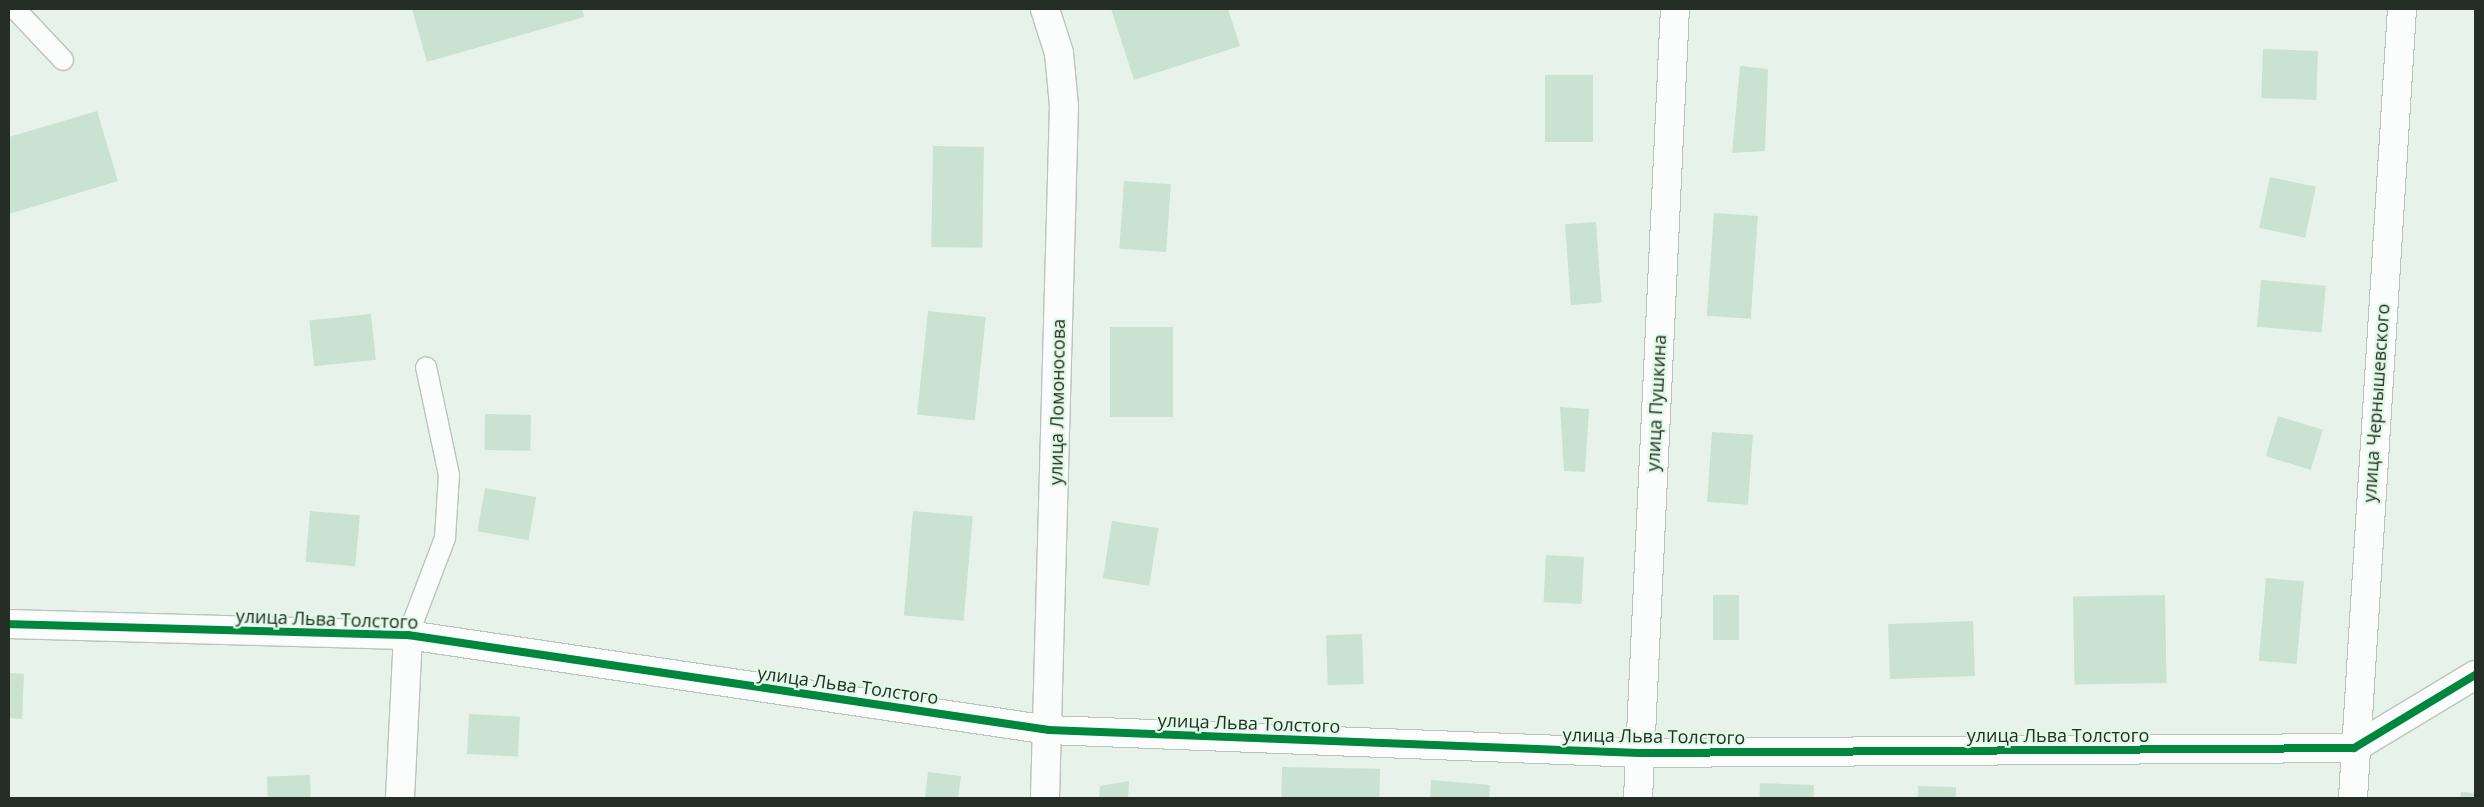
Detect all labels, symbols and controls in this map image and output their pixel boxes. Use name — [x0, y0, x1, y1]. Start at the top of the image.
street label: улица Чернышевского — [2358, 303, 2394, 503]
street label: улица Ломоносова — [1045, 319, 1069, 485]
street label: улица Пушкина — [1642, 334, 1670, 472]
street label: улица Льва Толстого — [235, 605, 419, 633]
street label: улица Льва Толстого — [756, 662, 940, 708]
street label: улица Льва Толстого — [1157, 709, 1341, 737]
street label: улица Льва Толстого — [1563, 724, 1745, 748]
street label: улица Льва Толстого — [1967, 724, 2149, 746]

